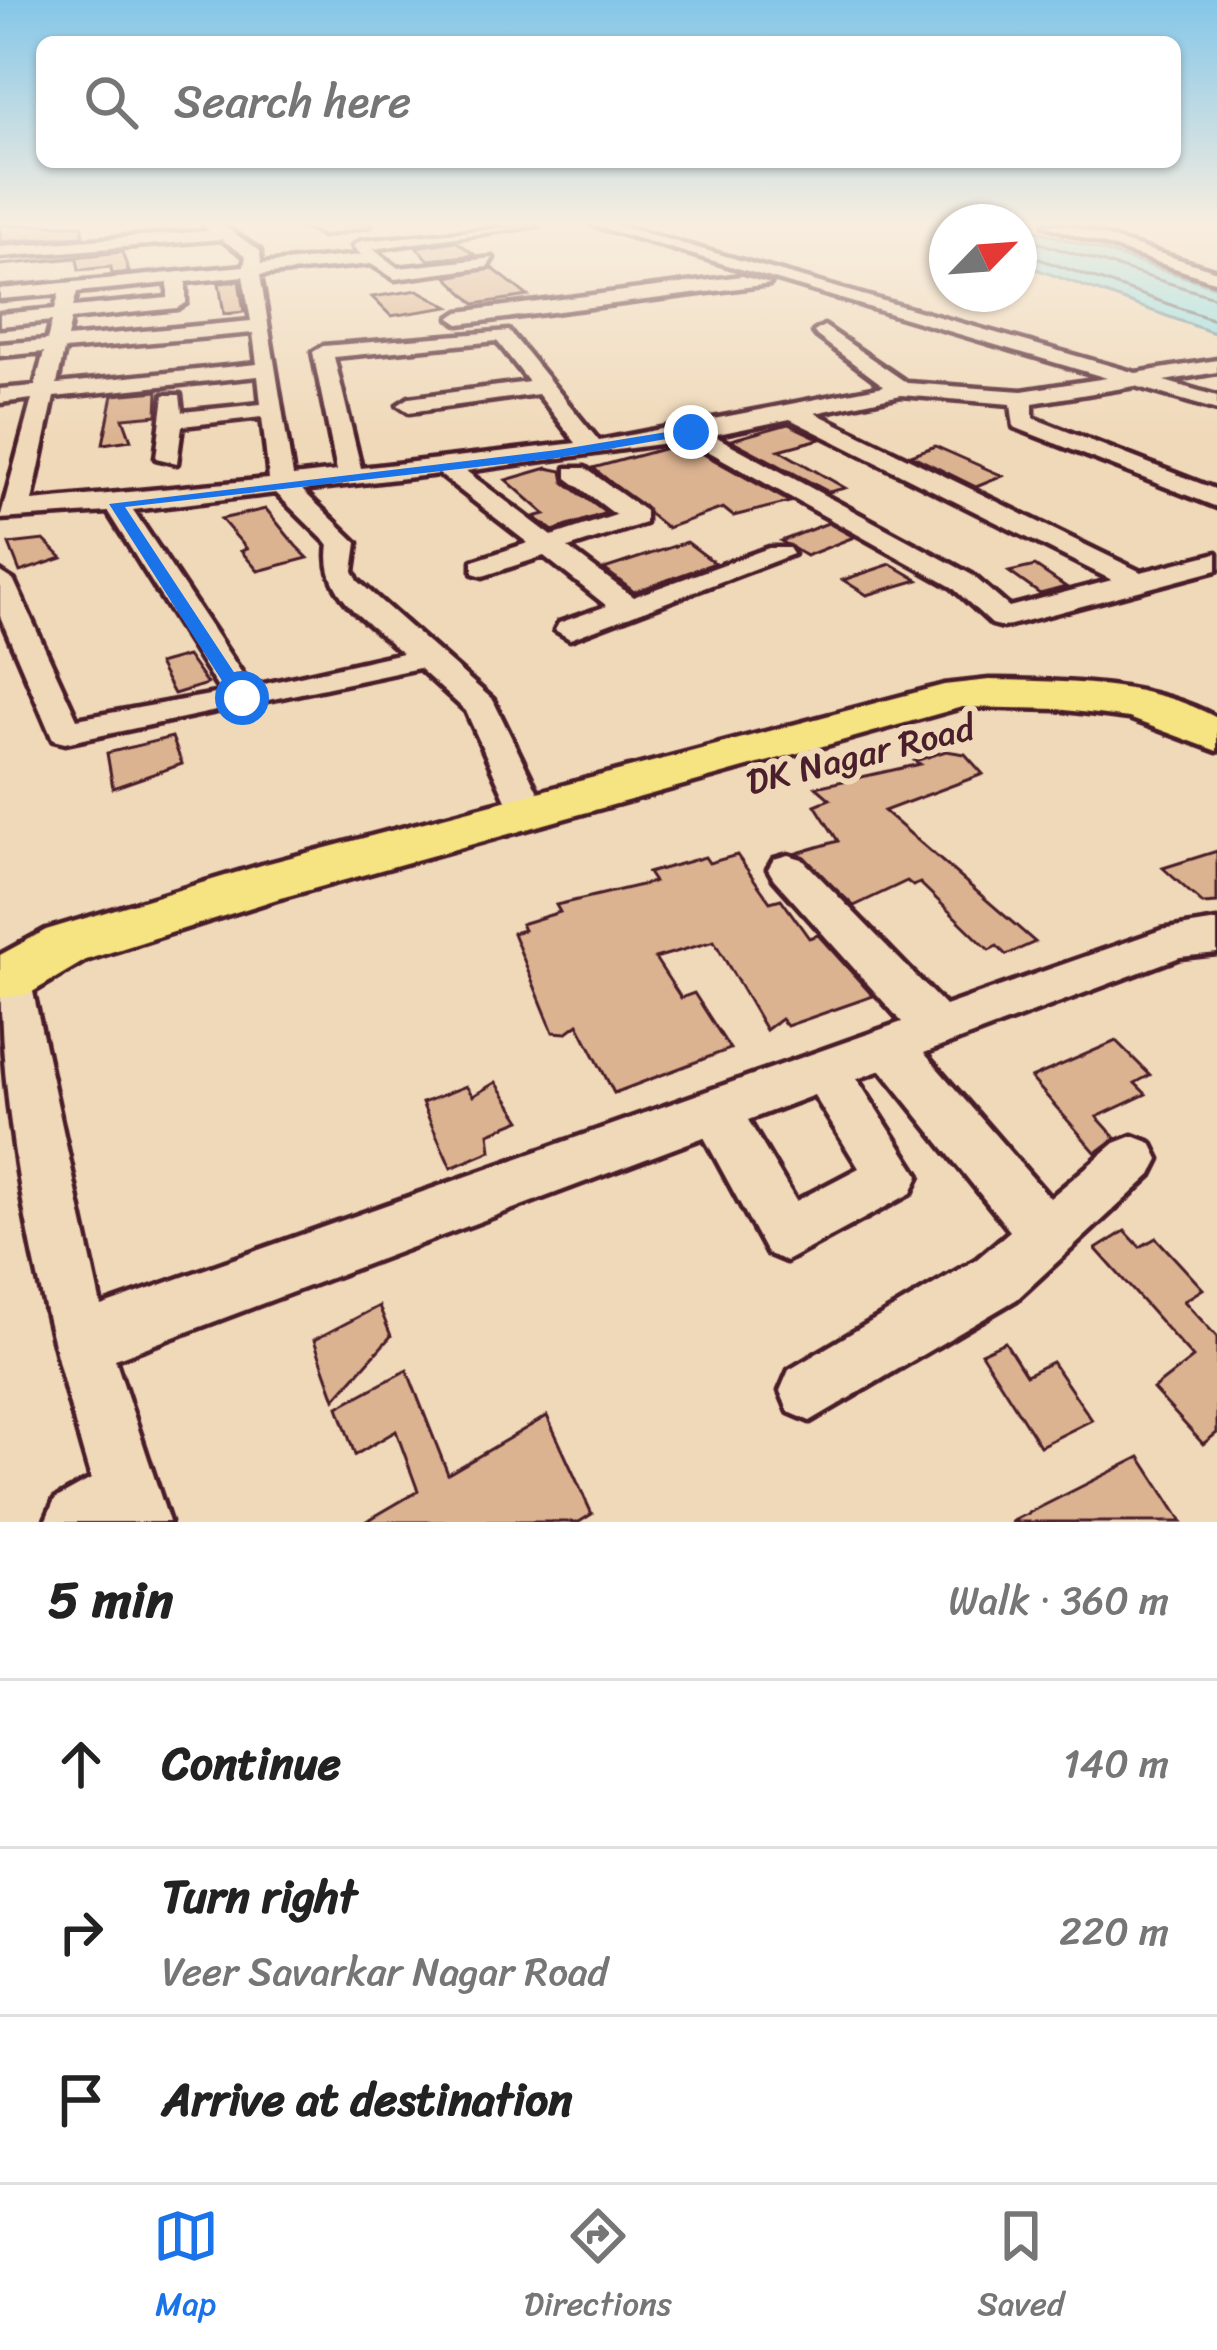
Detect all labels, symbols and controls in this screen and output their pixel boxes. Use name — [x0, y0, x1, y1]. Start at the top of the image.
search box — [36, 36, 1181, 168]
text: Search here — [174, 62, 411, 142]
icon: search — [78, 69, 144, 135]
north arrow — [929, 204, 1037, 312]
route end — [664, 405, 718, 459]
route start — [215, 671, 269, 725]
street label: DK Nagar Road — [739, 695, 983, 814]
text: 5 min — [48, 1555, 173, 1645]
text: Walk · 360 m — [948, 1566, 1169, 1635]
text: Continue — [162, 1724, 341, 1804]
text: 140 m — [1063, 1729, 1169, 1798]
icon: ahead — [48, 1731, 114, 1797]
text: Turn right — [162, 1857, 357, 1937]
text: 220 m — [1059, 1897, 1169, 1966]
icon: right — [48, 1899, 114, 1965]
text: Veer Savarkar Nagar Road — [162, 1937, 608, 2006]
text: Arrive at destination — [162, 2060, 572, 2140]
icon: arrive — [48, 2067, 114, 2133]
tab: Map — [153, 2203, 219, 2333]
tab: Directions — [524, 2203, 672, 2333]
tab: Saved — [977, 2203, 1064, 2333]

